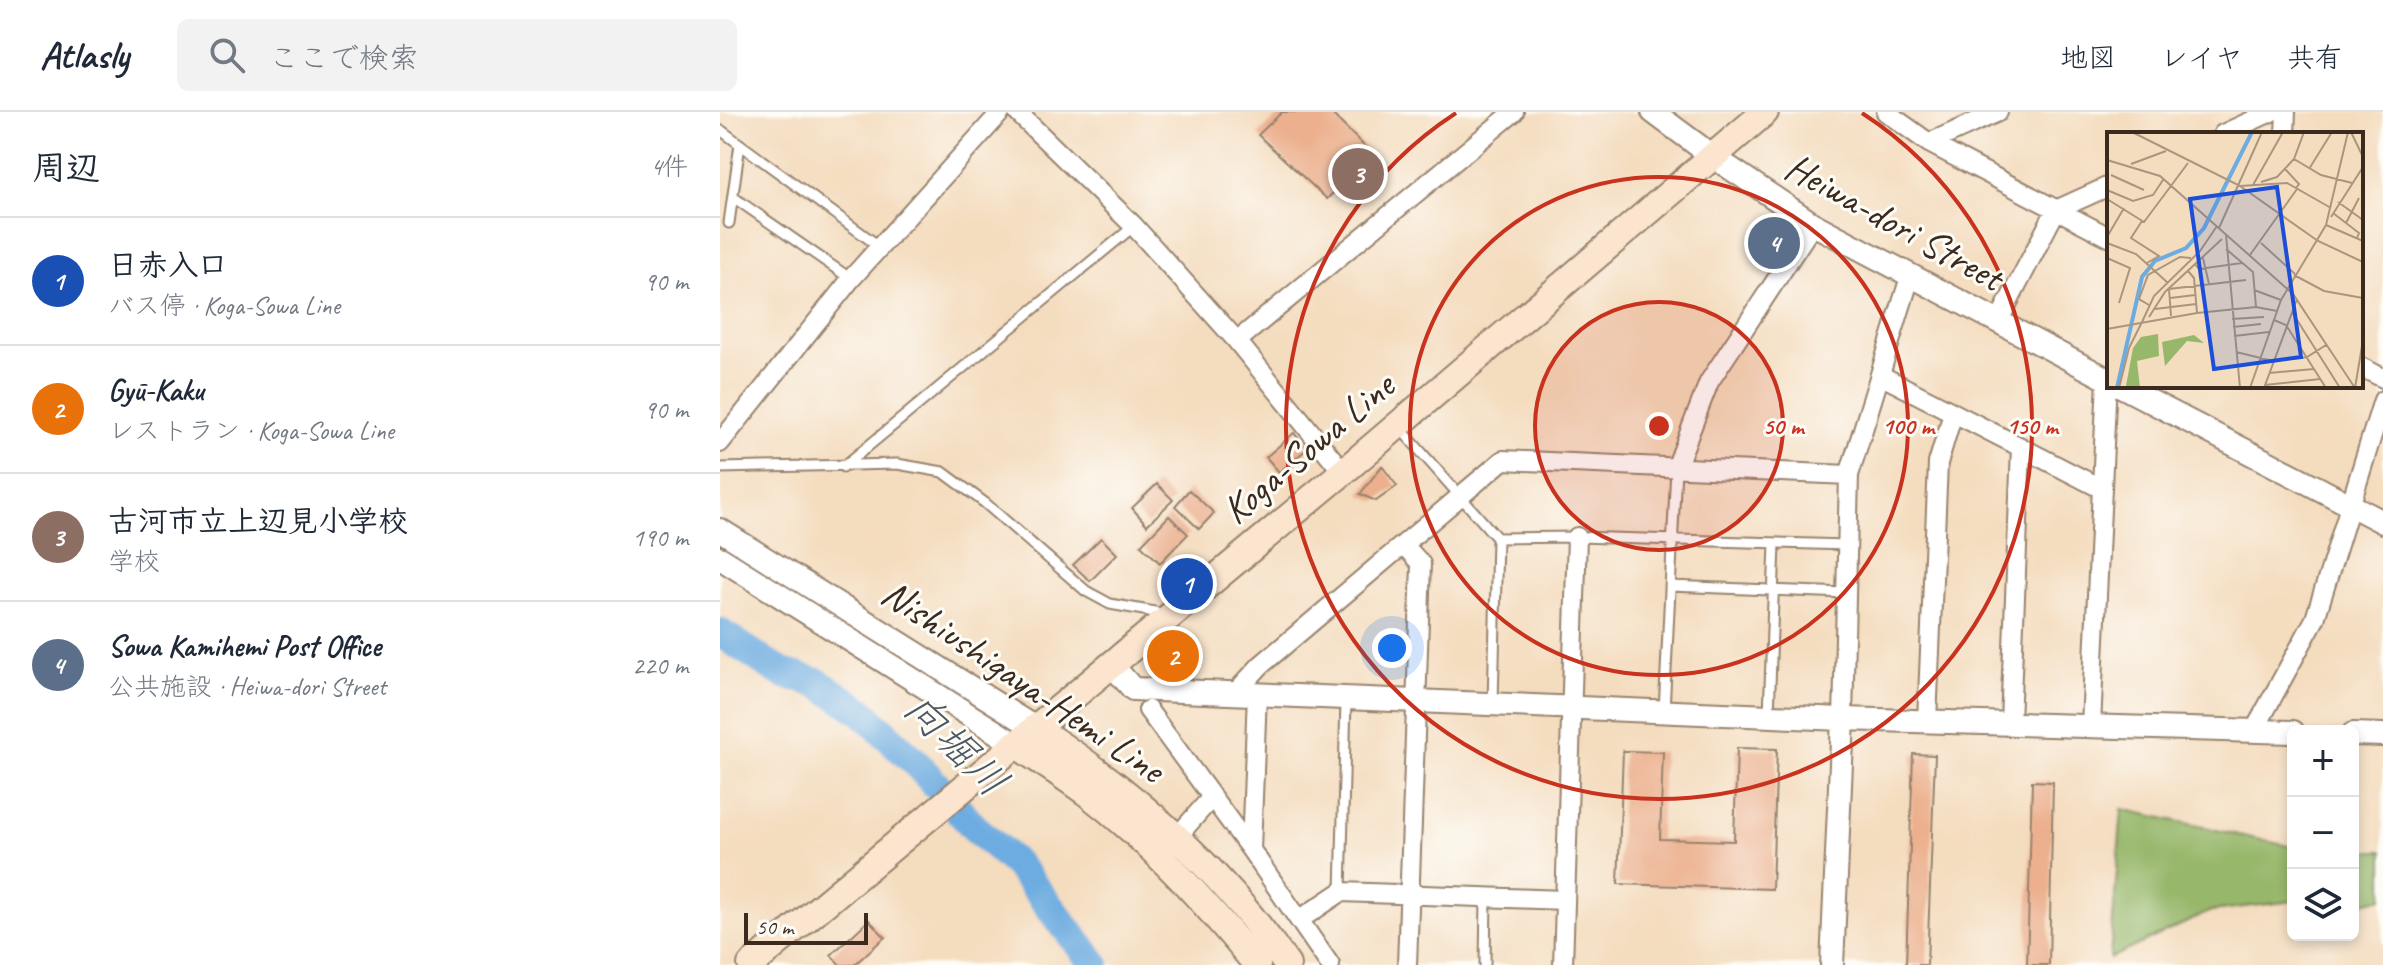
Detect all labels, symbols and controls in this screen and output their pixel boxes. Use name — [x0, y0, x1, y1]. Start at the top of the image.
search box — [177, 19, 737, 91]
text: Atlasly — [40, 32, 129, 79]
icon: search — [205, 33, 249, 77]
text: ここで検索 — [269, 39, 419, 77]
text: 地図 — [2060, 40, 2116, 75]
text: レイヤ — [2160, 40, 2243, 75]
text: 共有 — [2287, 40, 2343, 75]
inset map — [2107, 132, 2363, 388]
street label: Heiwa-dori Street — [1777, 142, 2015, 304]
pin: 3 — [1332, 144, 1384, 204]
text: 周辺 — [32, 146, 100, 189]
text: 4件 — [650, 150, 688, 183]
pin: 4 — [1748, 213, 1800, 273]
text: 日赤入口 — [108, 246, 228, 284]
text: 1 — [52, 265, 64, 298]
text: 90 m — [644, 265, 688, 298]
text: バス停 · Koga-Sowa Line — [108, 289, 340, 322]
street label: Koga-Sowa Line — [1211, 359, 1407, 535]
text: Gyū-Kaku — [108, 371, 204, 409]
text: 2 — [52, 393, 64, 426]
text: 90 m — [644, 393, 688, 426]
text: 50 m — [1763, 411, 1806, 441]
text: 100 m — [1882, 411, 1936, 441]
text: 150 m — [2006, 411, 2060, 441]
centre of rings — [1645, 412, 1673, 440]
text: レストラン · Koga-Sowa Line — [108, 414, 394, 447]
text: 古河市立上辺見小学校 — [108, 502, 408, 540]
text: 3 — [52, 521, 64, 554]
text: 190 m — [632, 521, 688, 554]
text: 学校 — [108, 545, 160, 578]
pin: 1 — [1161, 554, 1213, 614]
street label: Nishiushigaya-Hemi Line — [872, 568, 1176, 796]
pin: 2 — [1147, 626, 1199, 686]
text: Sowa Kamihemi Post Office — [108, 627, 381, 665]
your location — [1372, 628, 1412, 668]
text: 4 — [52, 649, 64, 682]
text: 220 m — [632, 649, 688, 682]
text: 公共施設 · Heiwa-dori Street — [108, 670, 386, 703]
water label: 向堀川 — [893, 682, 1019, 808]
map controls — [2287, 725, 2359, 941]
button: + — [2287, 725, 2359, 797]
button: − — [2287, 797, 2359, 869]
button: layers — [2287, 869, 2359, 941]
scale bar — [744, 909, 868, 945]
text: 50 m — [756, 913, 793, 941]

